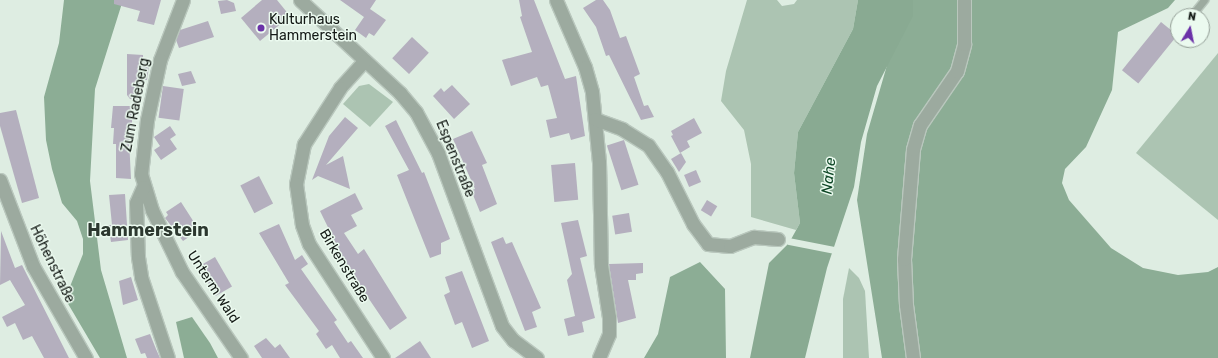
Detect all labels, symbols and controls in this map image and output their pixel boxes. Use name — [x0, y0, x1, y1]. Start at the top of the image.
north arrow — [1170, 8, 1210, 48]
text: N — [1187, 10, 1197, 24]
place label: Kulturhaus Hammerstein — [269, 12, 357, 44]
marker: Kulturhaus Hammerstein — [256, 23, 266, 33]
street label: Zum Radeberg — [119, 57, 153, 153]
street label: Espenstraße — [432, 118, 478, 200]
water label: Nahe — [818, 157, 840, 195]
district label: Hammerstein — [87, 219, 209, 241]
street label: Höhenstraße — [26, 222, 78, 306]
street label: Birkenstraße — [315, 226, 373, 306]
street label: Unterm Wald — [183, 248, 243, 326]

